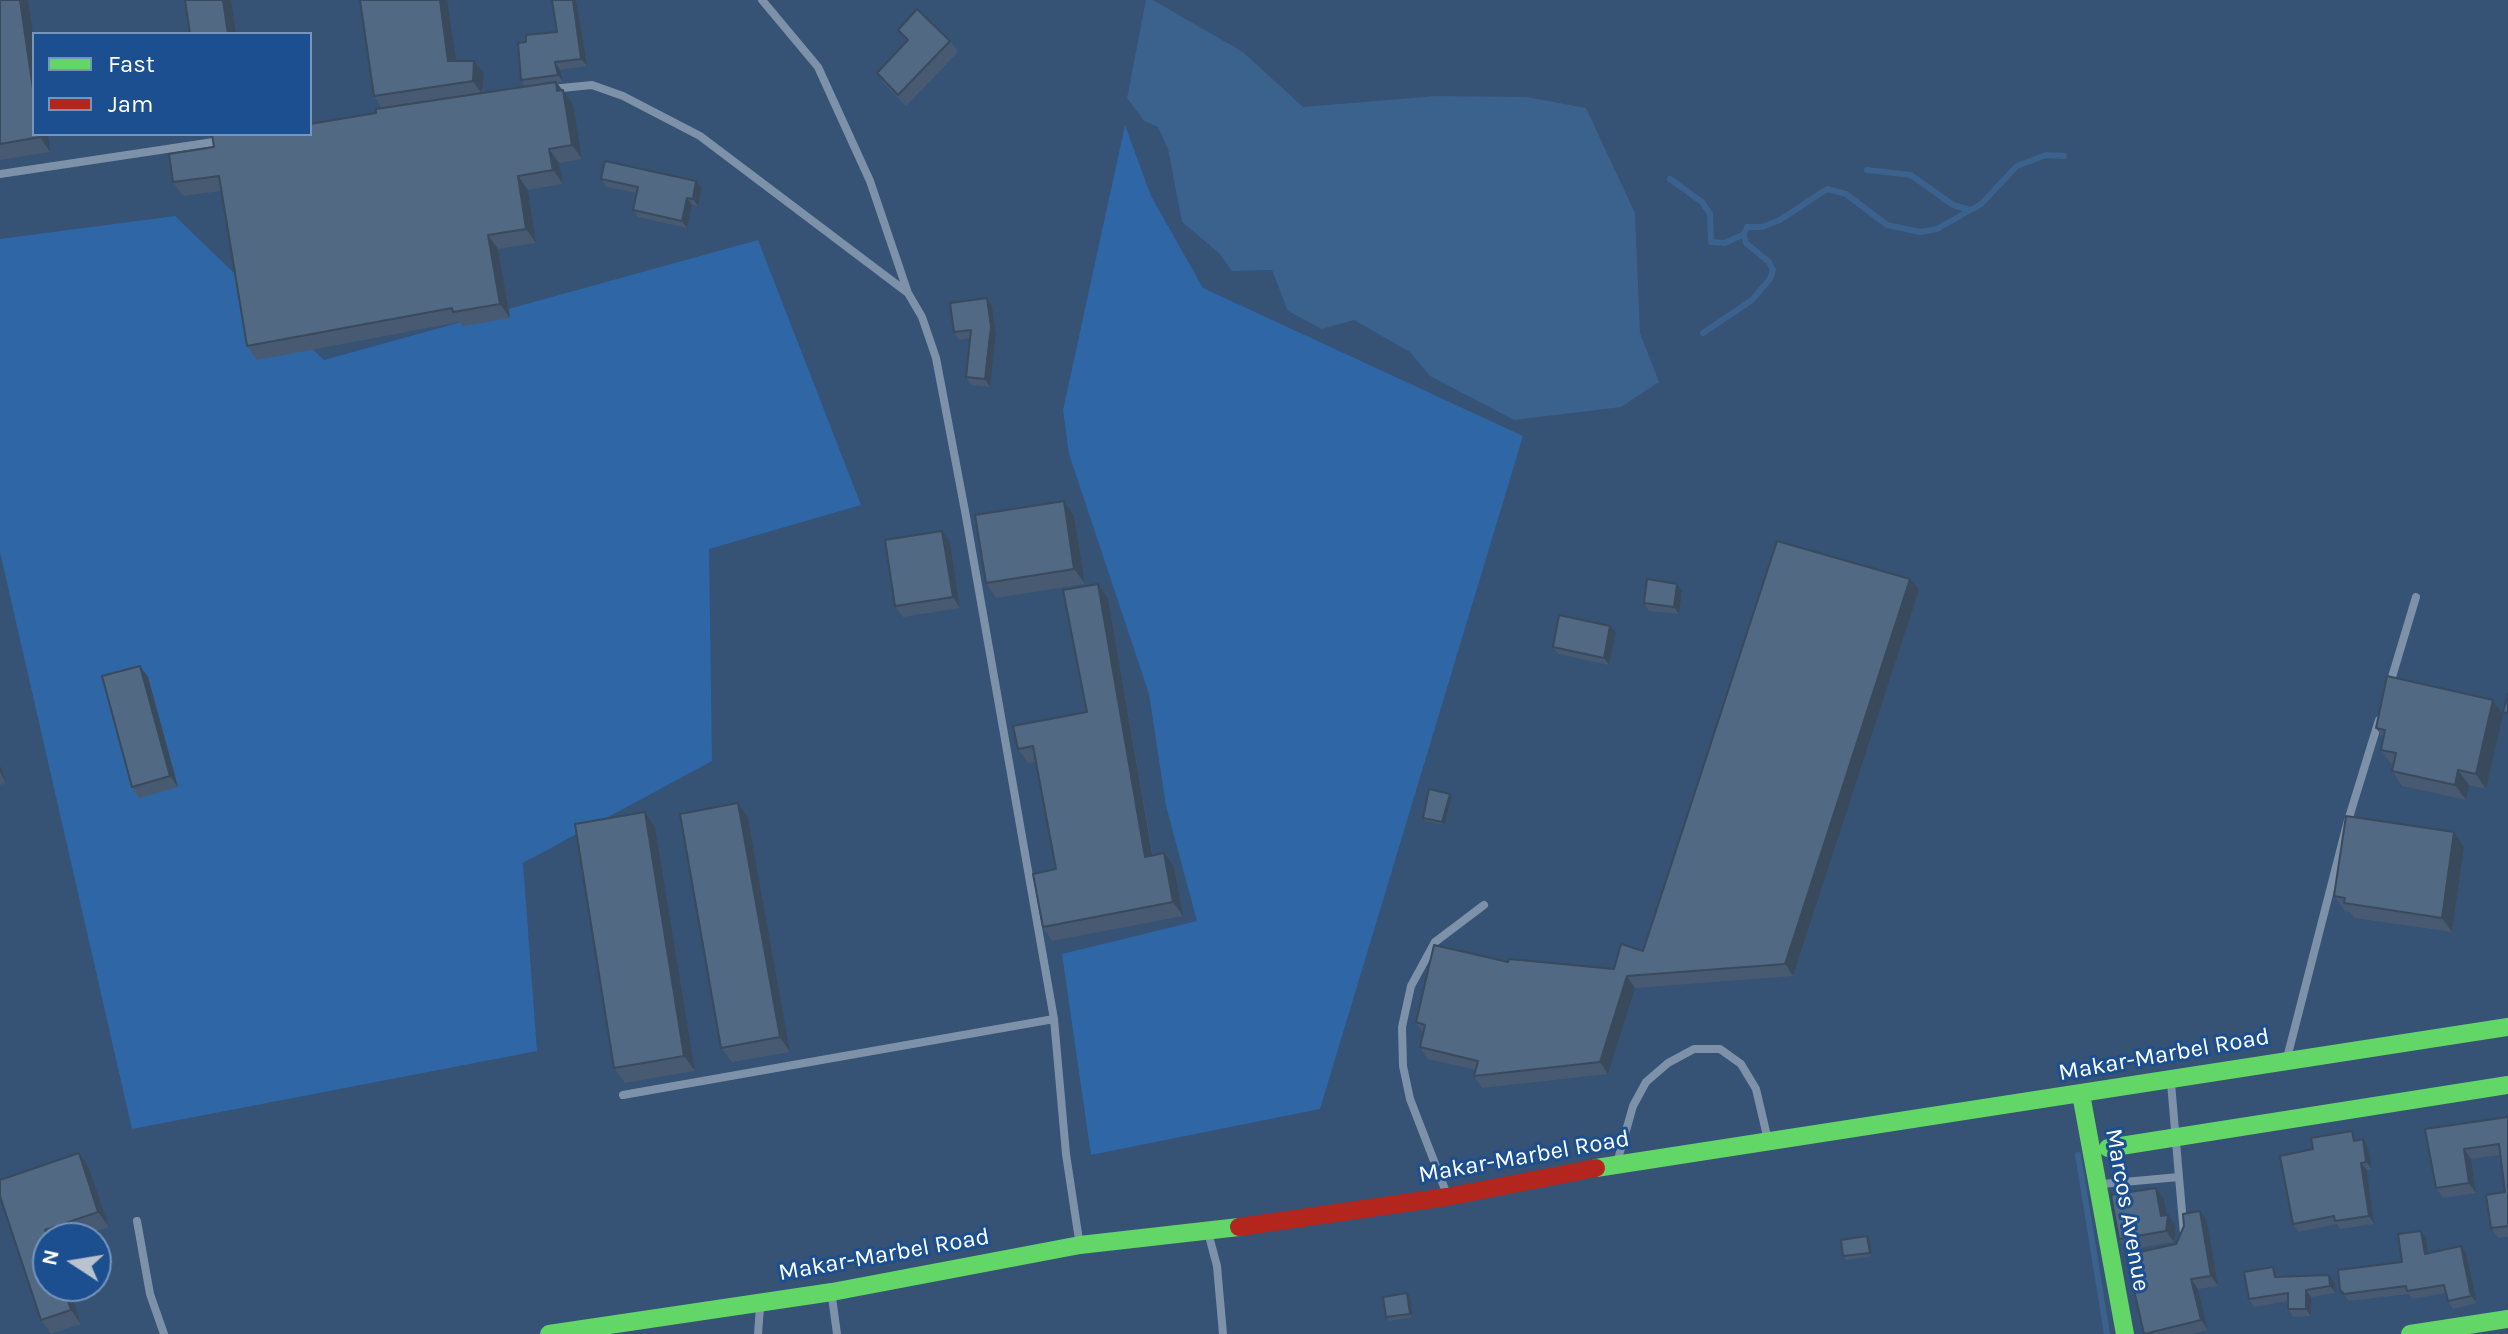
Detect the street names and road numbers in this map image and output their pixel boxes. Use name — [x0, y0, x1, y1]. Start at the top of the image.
street label: Makar-Marbel Road — [2056, 1022, 2272, 1088]
street label: Makar-Marbel Road — [1416, 1124, 1632, 1190]
street label: Marcos Avenue — [2098, 1126, 2156, 1294]
street label: Makar-Marbel Road — [776, 1222, 992, 1288]

